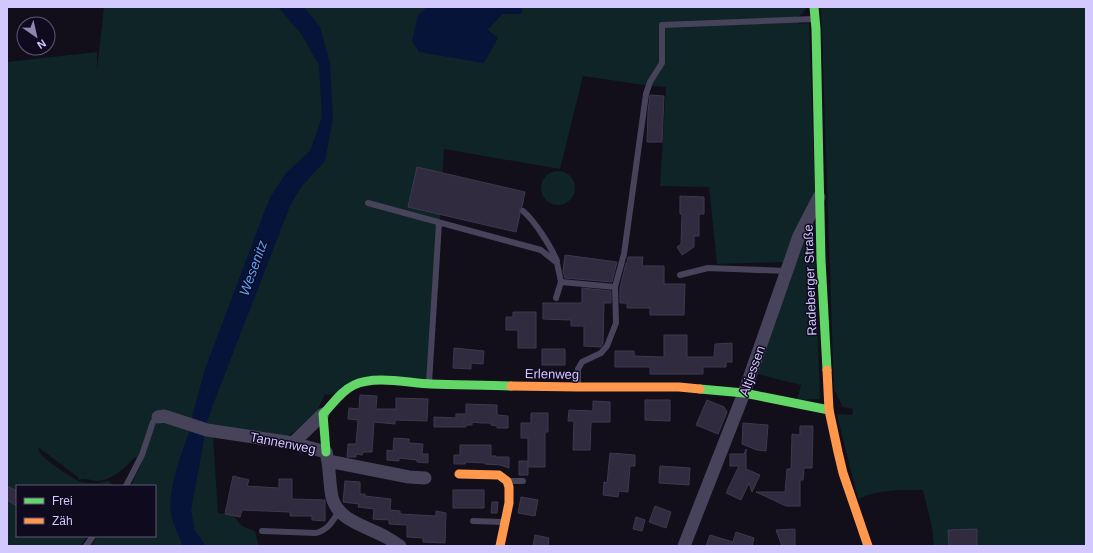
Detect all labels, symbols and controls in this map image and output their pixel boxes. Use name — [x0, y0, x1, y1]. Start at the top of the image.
north arrow — [16, 16, 56, 56]
text: N — [35, 37, 48, 52]
street label: Radeberger Straße — [801, 224, 819, 336]
water label: Wesenitz — [236, 238, 270, 298]
street label: Altjessen — [736, 344, 768, 398]
street label: Erlenweg — [525, 366, 579, 382]
street label: Tannenweg — [249, 429, 317, 457]
legend — [16, 485, 156, 537]
text: Frei — [52, 494, 73, 508]
text: Zäh — [52, 514, 73, 528]

